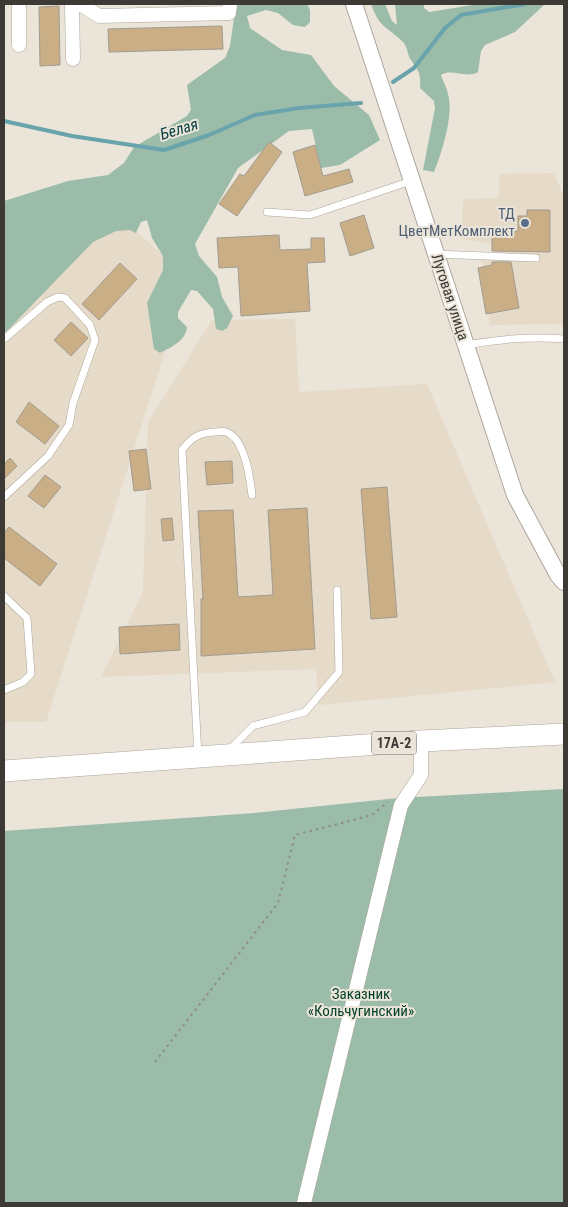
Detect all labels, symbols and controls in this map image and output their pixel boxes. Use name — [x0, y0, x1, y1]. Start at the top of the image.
water label: Белая — [158, 114, 201, 144]
place label: ТД ЦветМетКомплект — [399, 205, 515, 240]
marker: ТД ЦветМетКомплект — [519, 217, 531, 229]
street label: Луговая улица — [428, 251, 472, 343]
road number: 17А-2 — [372, 731, 416, 754]
park label: Заказник «Кольчугинский» — [308, 985, 414, 1020]

